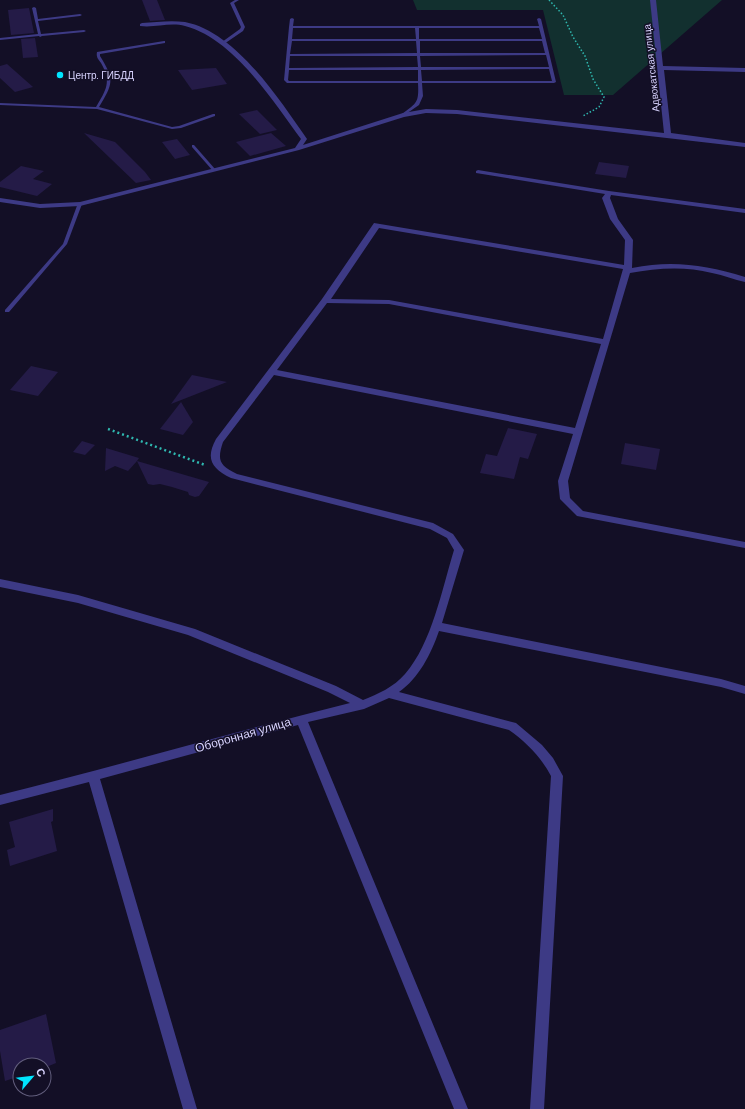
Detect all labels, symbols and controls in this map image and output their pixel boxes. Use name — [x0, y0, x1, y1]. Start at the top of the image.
street label: Адвокатская улица — [640, 23, 663, 113]
place label: Центр. ГИБДД — [68, 69, 134, 82]
marker: Центр. ГИБДД — [55, 70, 65, 80]
street label: Оборонная улица — [193, 714, 293, 756]
north arrow — [12, 1057, 52, 1097]
text: С — [33, 1066, 49, 1079]

